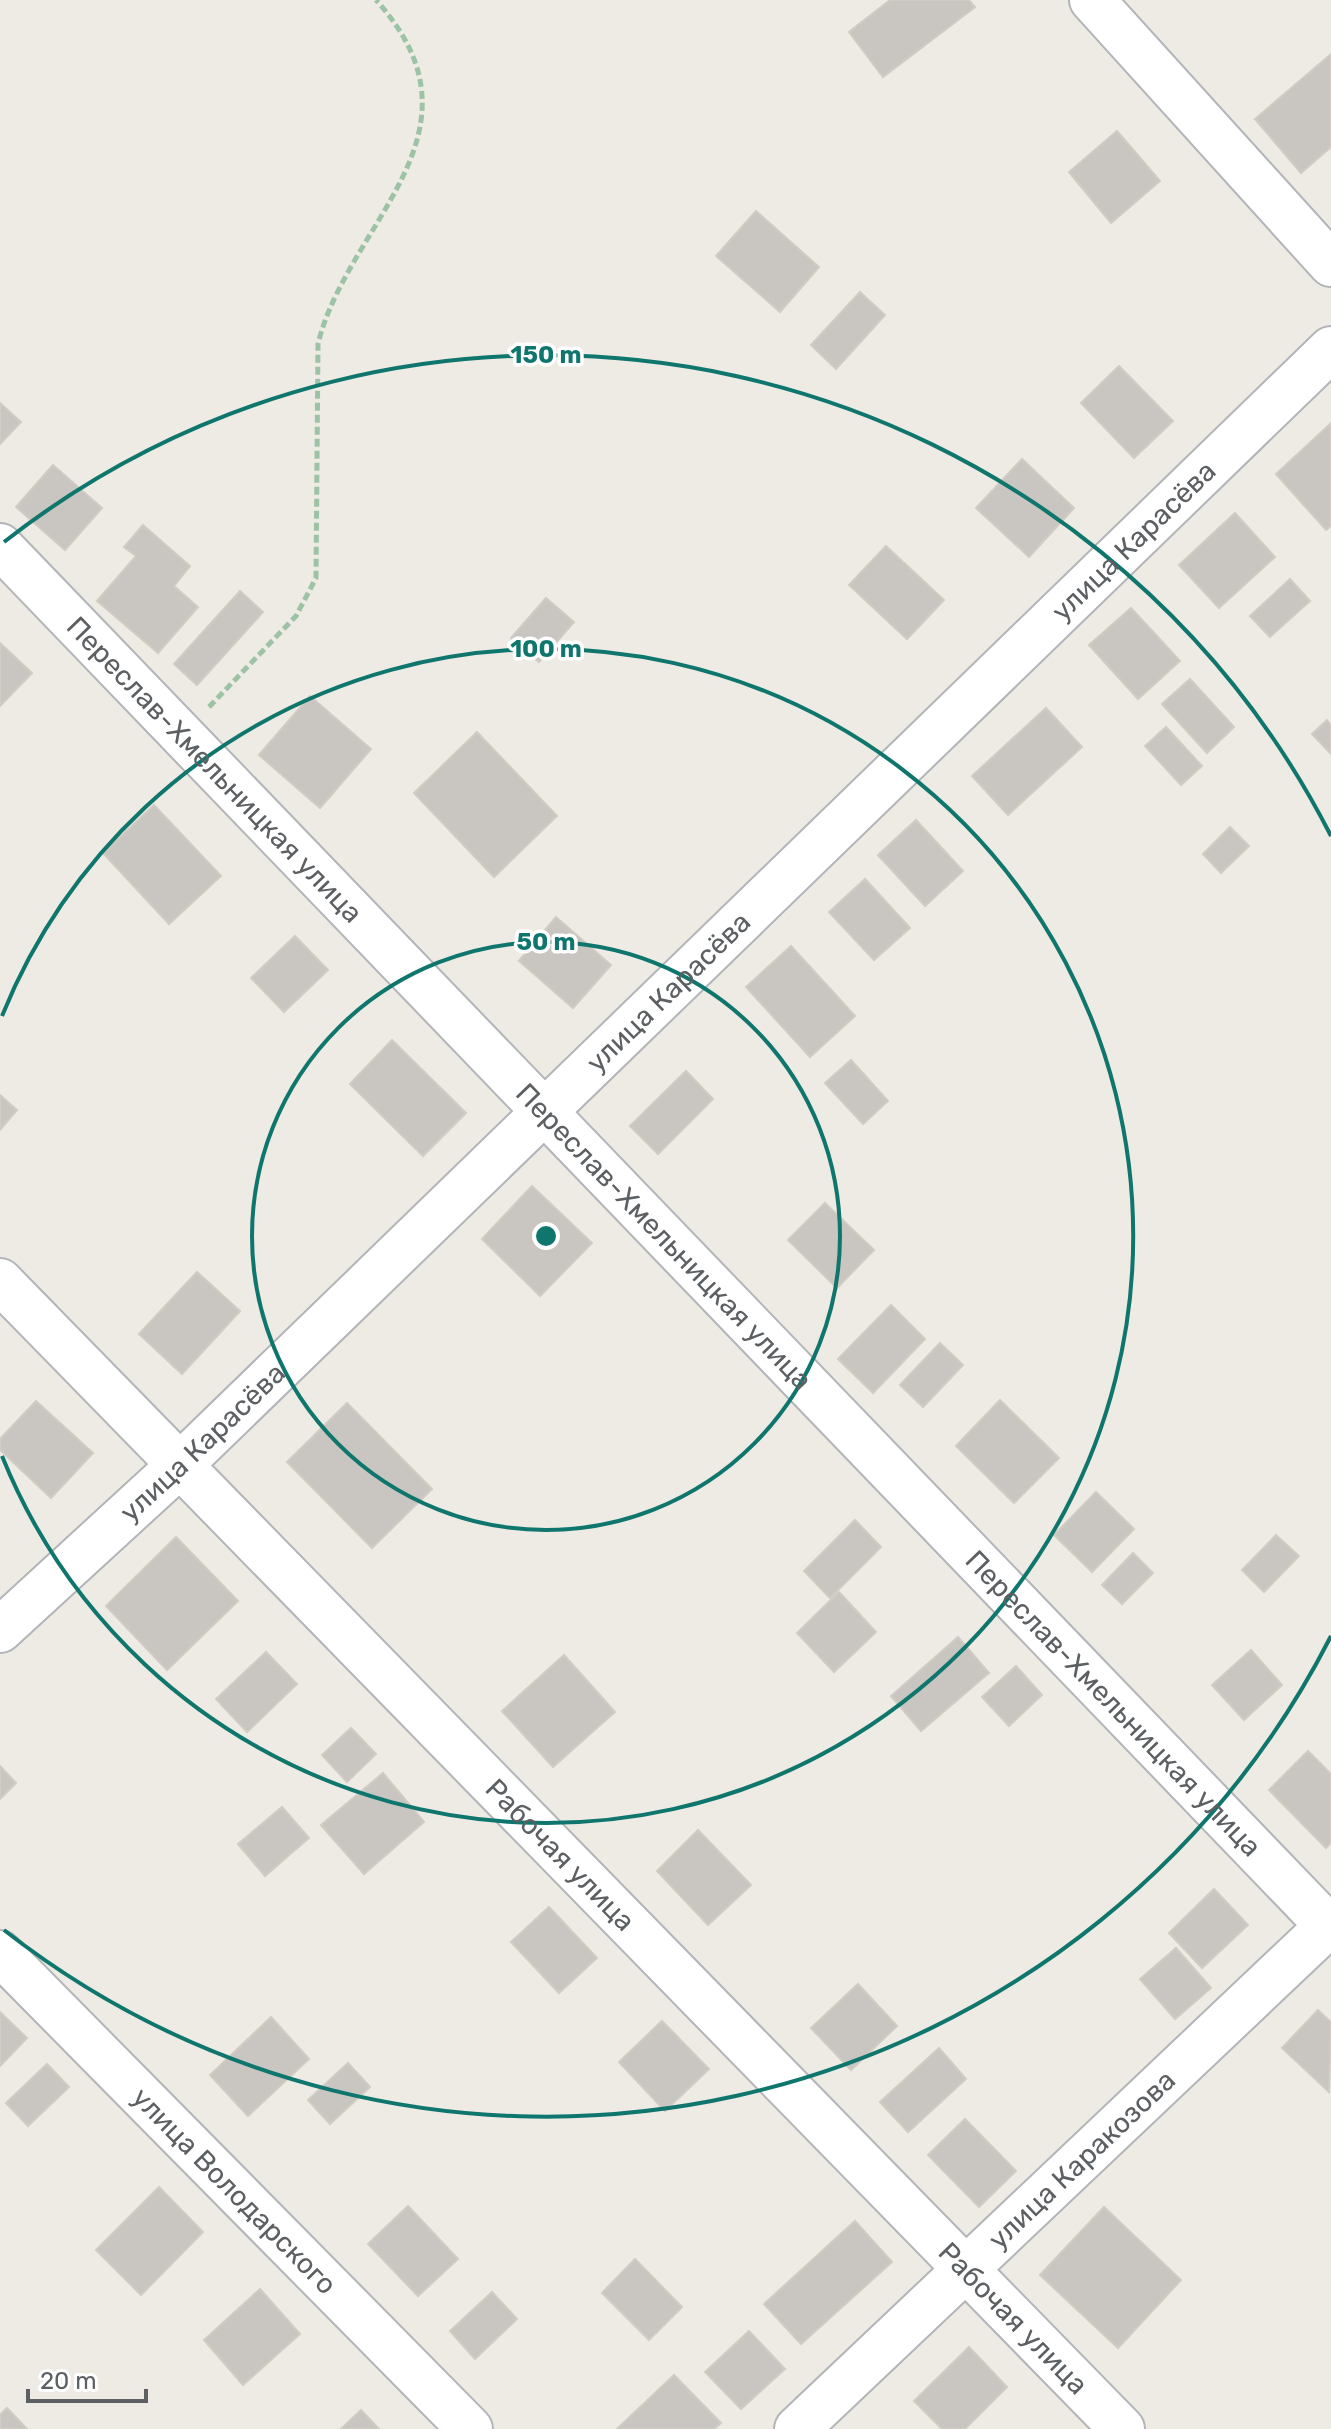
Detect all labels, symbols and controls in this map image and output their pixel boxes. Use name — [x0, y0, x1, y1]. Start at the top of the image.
text: 150 m — [511, 341, 581, 369]
street label: улица Карасёва — [1044, 454, 1222, 627]
street label: Переслав-Хмельницкая улица — [60, 610, 370, 929]
text: 100 m — [510, 635, 582, 663]
street label: улица Карасёва — [579, 905, 757, 1079]
text: 50 m — [517, 928, 575, 956]
street label: Переслав-Хмельницкая улица — [510, 1076, 819, 1396]
centre of rings — [532, 1222, 560, 1250]
street label: улица Карасёва — [113, 1356, 292, 1528]
street label: Переслав-Хмельницкая улица — [959, 1543, 1268, 1863]
street label: Рабочая улица — [479, 1772, 642, 1937]
street label: улица Каракозова — [981, 2063, 1182, 2256]
street label: улица Володарского — [126, 2081, 344, 2301]
street label: Рабочая улица — [932, 2235, 1095, 2401]
scale bar — [28, 2353, 146, 2403]
text: 20 m — [40, 2367, 97, 2395]

